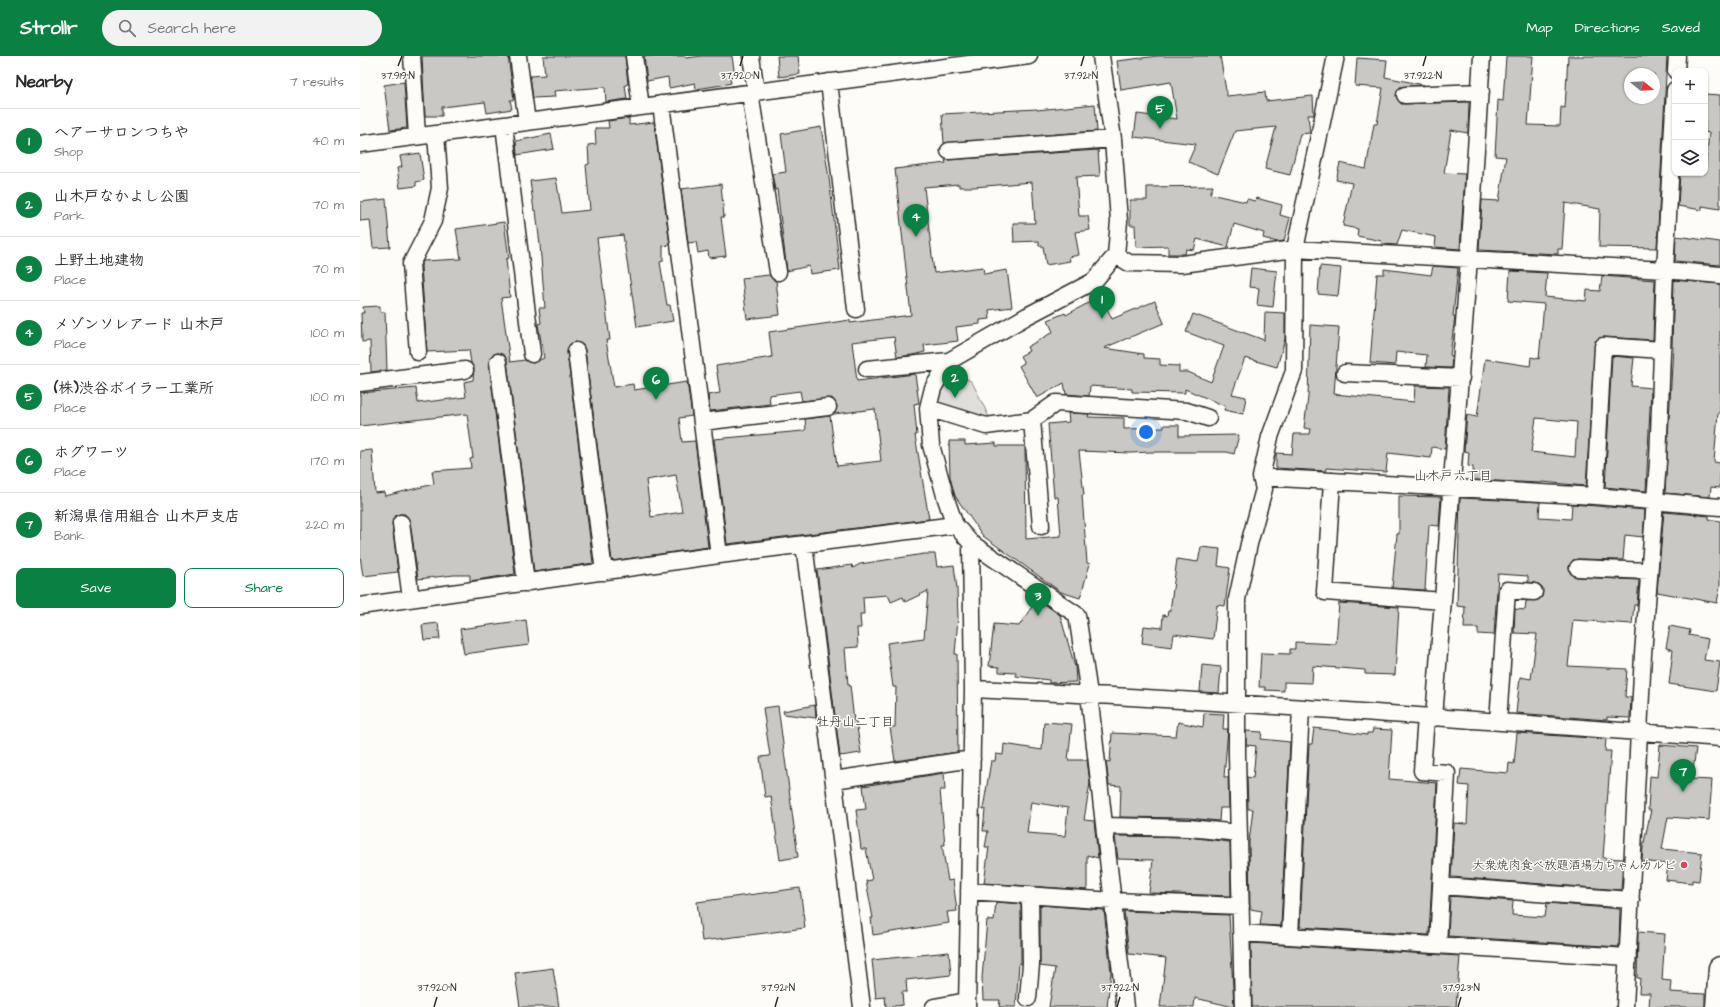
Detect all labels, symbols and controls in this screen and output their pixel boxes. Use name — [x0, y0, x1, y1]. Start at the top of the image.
search box — [102, 10, 382, 46]
text: Strollr — [20, 15, 78, 42]
icon: search — [116, 17, 138, 39]
text: Search here — [148, 18, 236, 39]
text: Map — [1526, 18, 1553, 38]
text: Directions — [1575, 18, 1640, 38]
text: Saved — [1662, 18, 1700, 38]
north arrow — [1624, 68, 1660, 104]
map controls — [1672, 68, 1708, 176]
button: + — [1672, 68, 1708, 104]
text: 37.919°N — [381, 69, 415, 83]
text: 37.920°N — [721, 69, 759, 83]
text: 37.921°N — [1064, 69, 1098, 83]
text: 37.922°N — [1404, 69, 1442, 83]
text: Nearby — [16, 70, 73, 94]
text: 7 results — [290, 73, 344, 91]
pin: 5 — [1147, 96, 1173, 129]
button: − — [1672, 104, 1708, 140]
text: ヘアーサロンつちや — [54, 122, 189, 143]
text: 1 — [28, 132, 30, 150]
text: 40 m — [312, 132, 344, 150]
button: layers — [1672, 140, 1708, 176]
text: Shop — [54, 143, 83, 161]
text: 山木戸なかよし公園 — [54, 186, 189, 207]
text: 2 — [25, 196, 33, 214]
text: 70 m — [312, 196, 344, 214]
pin: 4 — [903, 204, 929, 237]
text: Park — [54, 207, 84, 225]
text: 上野土地建物 — [54, 250, 144, 271]
text: 3 — [26, 260, 32, 278]
text: 70 m — [312, 260, 344, 278]
text: Place — [54, 271, 86, 289]
pin: 1 — [1089, 286, 1115, 319]
text: メゾンソレアード 山木戸 — [54, 314, 224, 335]
text: 4 — [25, 324, 33, 342]
text: 100 m — [311, 324, 344, 342]
text: Place — [54, 335, 86, 353]
pin: 2 — [942, 365, 968, 398]
pin: 6 — [643, 367, 669, 400]
text: (株)渋谷ボイラー工業所 — [54, 378, 214, 399]
text: 5 — [24, 388, 34, 406]
text: 100 m — [311, 388, 344, 406]
text: Place — [54, 399, 86, 417]
your location — [1136, 422, 1156, 442]
text: ホグワーツ — [54, 442, 129, 463]
text: 6 — [25, 452, 33, 470]
text: 170 m — [311, 452, 344, 470]
text: Place — [54, 463, 86, 481]
district label: 山木戸六丁目 — [1414, 467, 1492, 485]
text: 新潟県信用組合 山木戸支店 — [54, 506, 240, 527]
text: 7 — [25, 516, 33, 534]
text: 220 m — [306, 516, 344, 534]
text: Bank — [54, 527, 84, 545]
button: Save — [16, 568, 176, 608]
button: Share — [184, 568, 344, 608]
pin: 3 — [1025, 583, 1051, 616]
district label: 牡丹山二丁目 — [816, 713, 894, 731]
pin: 7 — [1670, 759, 1696, 792]
place label: 大衆焼肉食べ放題酒場力ちゃんカルビ — [1472, 857, 1676, 874]
marker: 大衆焼肉食べ放題酒場力ちゃんカルビ — [1679, 860, 1689, 870]
text: 37.920°N — [418, 981, 456, 995]
text: 37.921°N — [761, 981, 795, 995]
text: 37.922°N — [1101, 981, 1139, 995]
text: 37.923°N — [1442, 981, 1480, 995]

